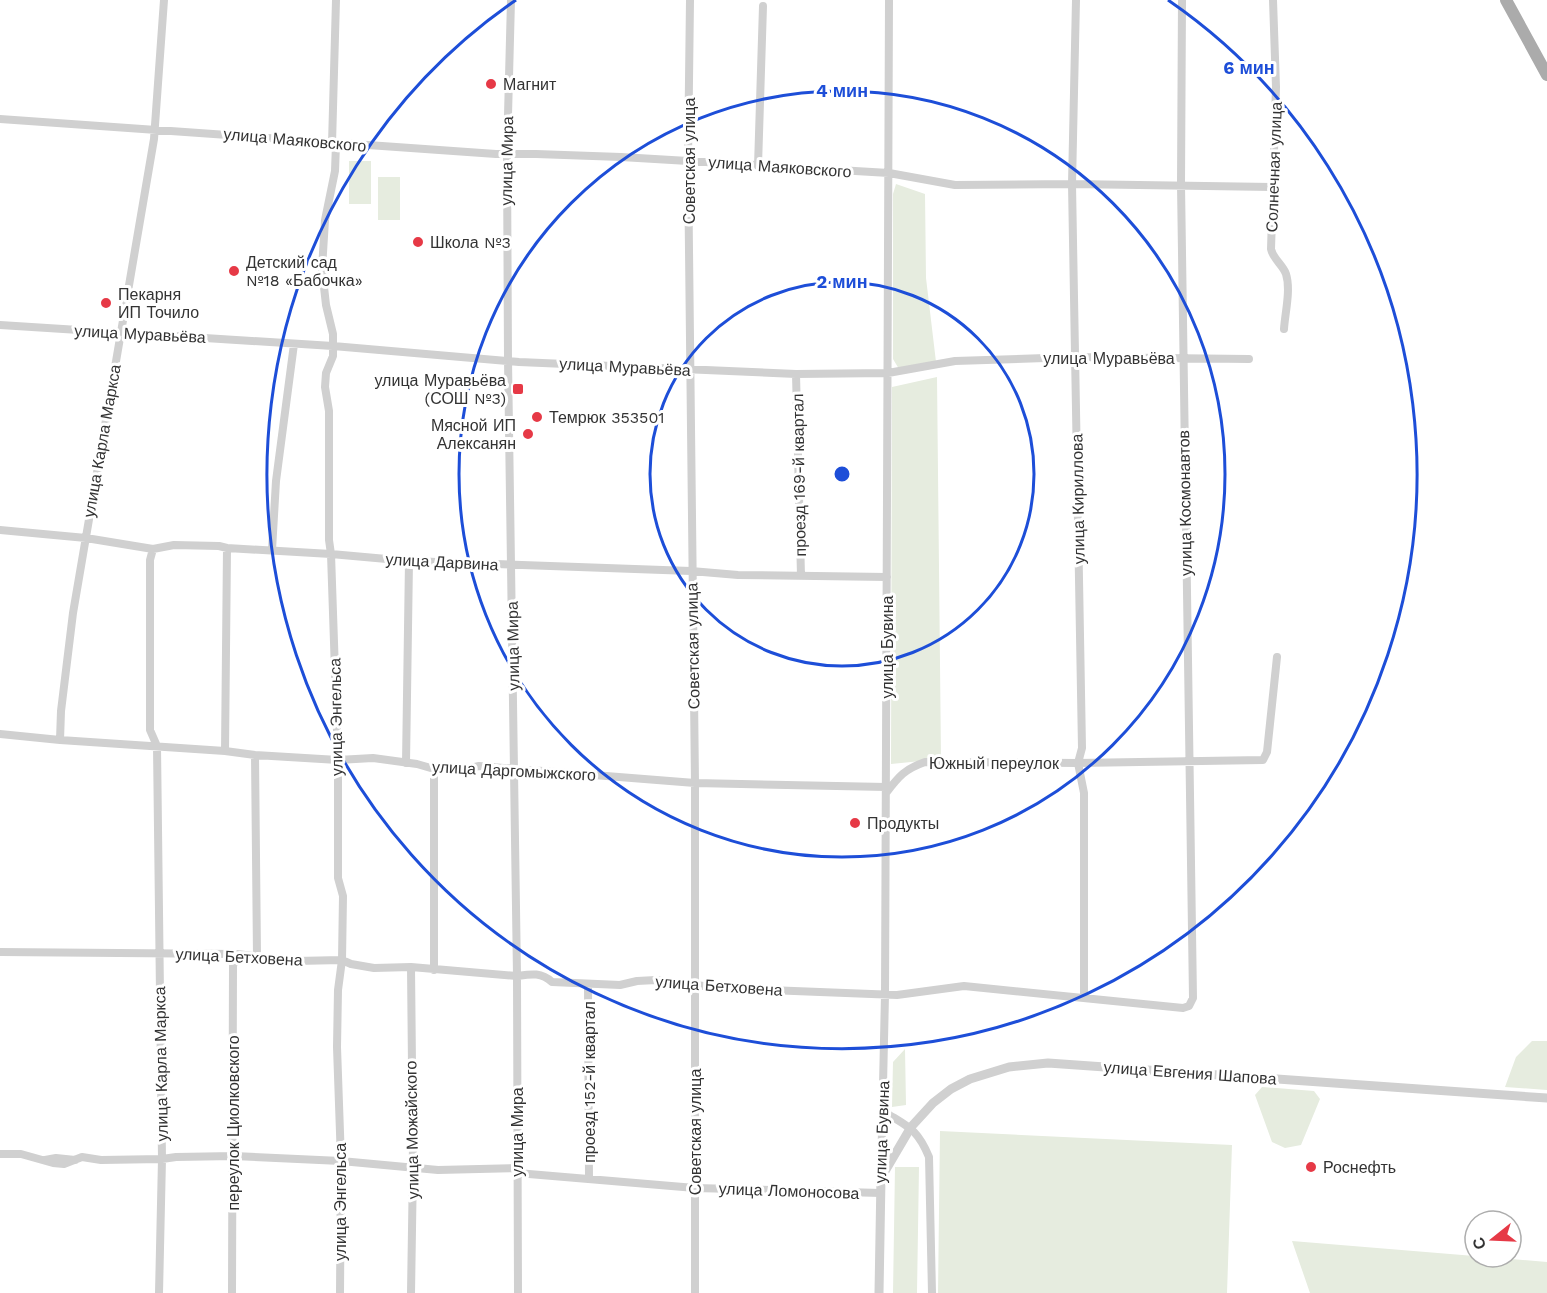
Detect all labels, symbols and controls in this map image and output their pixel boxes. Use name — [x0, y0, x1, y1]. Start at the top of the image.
text: 6 мин — [1223, 57, 1275, 78]
place label: Магнит — [503, 75, 557, 94]
marker: Магнит — [484, 77, 498, 91]
text: 4 мин — [816, 80, 868, 101]
street label: Советская улица — [680, 98, 699, 224]
street label: Солнечная улица — [1262, 101, 1286, 233]
street label: улица Мира — [497, 116, 517, 206]
street label: улица Маяковского — [223, 124, 367, 156]
street label: улица Маяковского — [708, 153, 852, 181]
place label: Школа №3 — [430, 233, 511, 252]
marker: Школа №3 — [411, 235, 425, 249]
place label: Детский сад №18 «Бабочка» — [246, 253, 363, 290]
marker: Детский сад №18 «Бабочка» — [227, 264, 241, 278]
text: 2 мин — [816, 271, 868, 292]
place label: Пекарня ИП Точило — [118, 285, 199, 322]
marker: Пекарня ИП Точило — [99, 296, 113, 310]
street label: улица Муравьёва — [74, 321, 206, 347]
street label: улица Муравьёва — [1043, 349, 1175, 368]
street label: улица Муравьёва — [559, 354, 691, 380]
street label: улица Карла Маркса — [79, 363, 125, 519]
place label: улица Муравьёва (СОШ №3) — [374, 371, 506, 408]
marker: улица Муравьёва (СОШ №3) — [511, 382, 525, 396]
street label: проезд 169-й квартал — [788, 393, 810, 557]
place label: Темрюк 353501 — [549, 408, 665, 427]
marker: Темрюк 353501 — [530, 410, 544, 424]
place label: Мясной ИП Алексанян — [431, 416, 516, 453]
marker: Мясной ИП Алексанян — [521, 427, 535, 441]
street label: улица Космонавтов — [1174, 430, 1196, 576]
street label: улица Кириллова — [1067, 433, 1089, 564]
centre of rings — [832, 464, 852, 484]
street label: улица Дарвина — [385, 550, 499, 574]
street label: Советская улица — [682, 582, 704, 709]
street label: улица Бувина — [878, 596, 897, 698]
street label: улица Мира — [503, 601, 523, 691]
street label: улица Энгельса — [325, 658, 347, 776]
street label: Южный переулок — [929, 754, 1060, 773]
street label: улица Даргомыжского — [432, 757, 597, 785]
place label: Продукты — [867, 814, 939, 833]
marker: Продукты — [848, 816, 862, 830]
street label: улица Бетховена — [175, 944, 303, 970]
street label: улица Бетховена — [655, 972, 783, 1000]
street label: улица Карла Маркса — [150, 986, 172, 1142]
street label: проезд 152-й квартал — [580, 1001, 599, 1163]
street label: переулок Циолковского — [224, 1035, 243, 1211]
street label: улица Евгения Шапова — [1103, 1057, 1277, 1089]
street label: улица Можайского — [401, 1060, 423, 1199]
street label: Советская улица — [686, 1069, 705, 1195]
street label: улица Бувина — [871, 1080, 893, 1184]
street label: улица Мира — [508, 1087, 527, 1177]
street label: улица Энгельса — [331, 1143, 350, 1261]
place label: Роснефть — [1323, 1158, 1396, 1177]
marker: Роснефть — [1304, 1160, 1318, 1174]
street label: улица Ломоносова — [718, 1179, 860, 1203]
north arrow — [1463, 1209, 1523, 1269]
text: С — [1468, 1235, 1490, 1252]

